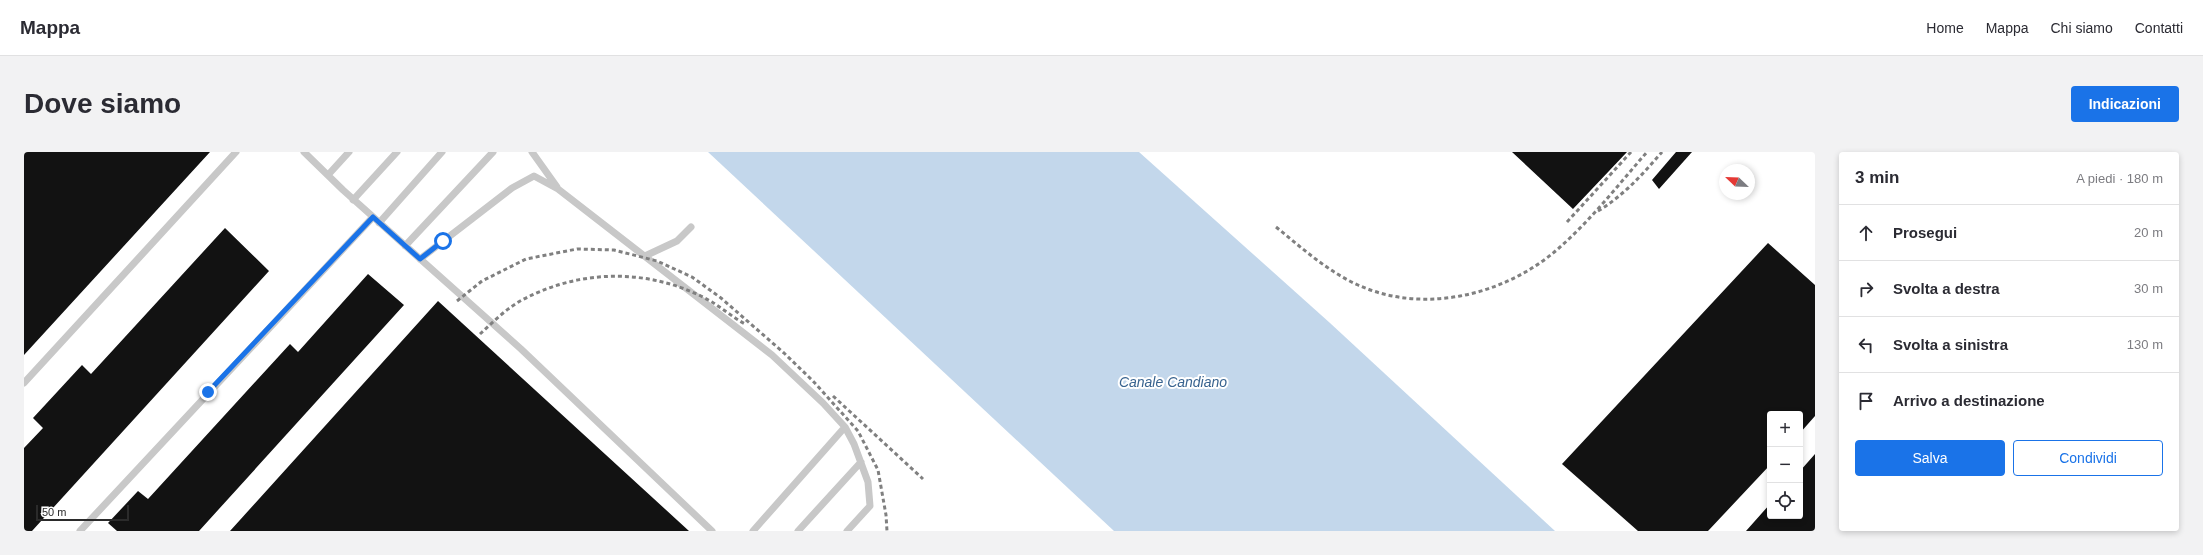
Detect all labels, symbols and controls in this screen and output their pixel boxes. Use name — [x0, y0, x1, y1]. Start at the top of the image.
text: Mappa — [20, 17, 80, 38]
text: Home — [1926, 20, 1964, 36]
text: Mappa — [1986, 20, 2029, 36]
text: Chi siamo — [2051, 20, 2113, 36]
text: Contatti — [2135, 20, 2183, 36]
button: Indicazioni — [2071, 86, 2179, 122]
text: Dove siamo — [24, 88, 181, 119]
north arrow — [1719, 164, 1755, 200]
text: 3 min — [1855, 168, 1899, 187]
text: A piedi · 180 m — [2076, 171, 2163, 186]
icon: ahead — [1855, 222, 1877, 244]
text: Prosegui — [1893, 224, 1957, 241]
text: 20 m — [2134, 225, 2163, 240]
route start — [434, 232, 452, 250]
icon: right — [1855, 278, 1877, 300]
text: Svolta a destra — [1893, 280, 2000, 297]
text: 30 m — [2134, 281, 2163, 296]
icon: left — [1855, 334, 1877, 356]
text: Svolta a sinistra — [1893, 336, 2008, 353]
text: 130 m — [2127, 337, 2163, 352]
water label: Canale Candiano — [1119, 374, 1227, 390]
route end — [199, 383, 217, 401]
icon: arrive — [1855, 390, 1877, 412]
text: Arrivo a destinazione — [1893, 392, 2045, 409]
map controls — [1767, 411, 1803, 519]
button: + — [1767, 411, 1803, 447]
button: Salva — [1855, 440, 2005, 476]
button: Condividi — [2013, 440, 2163, 476]
button: − — [1767, 447, 1803, 483]
button: locate — [1767, 483, 1803, 519]
scale bar — [36, 503, 129, 522]
text: 50 m — [42, 506, 66, 518]

